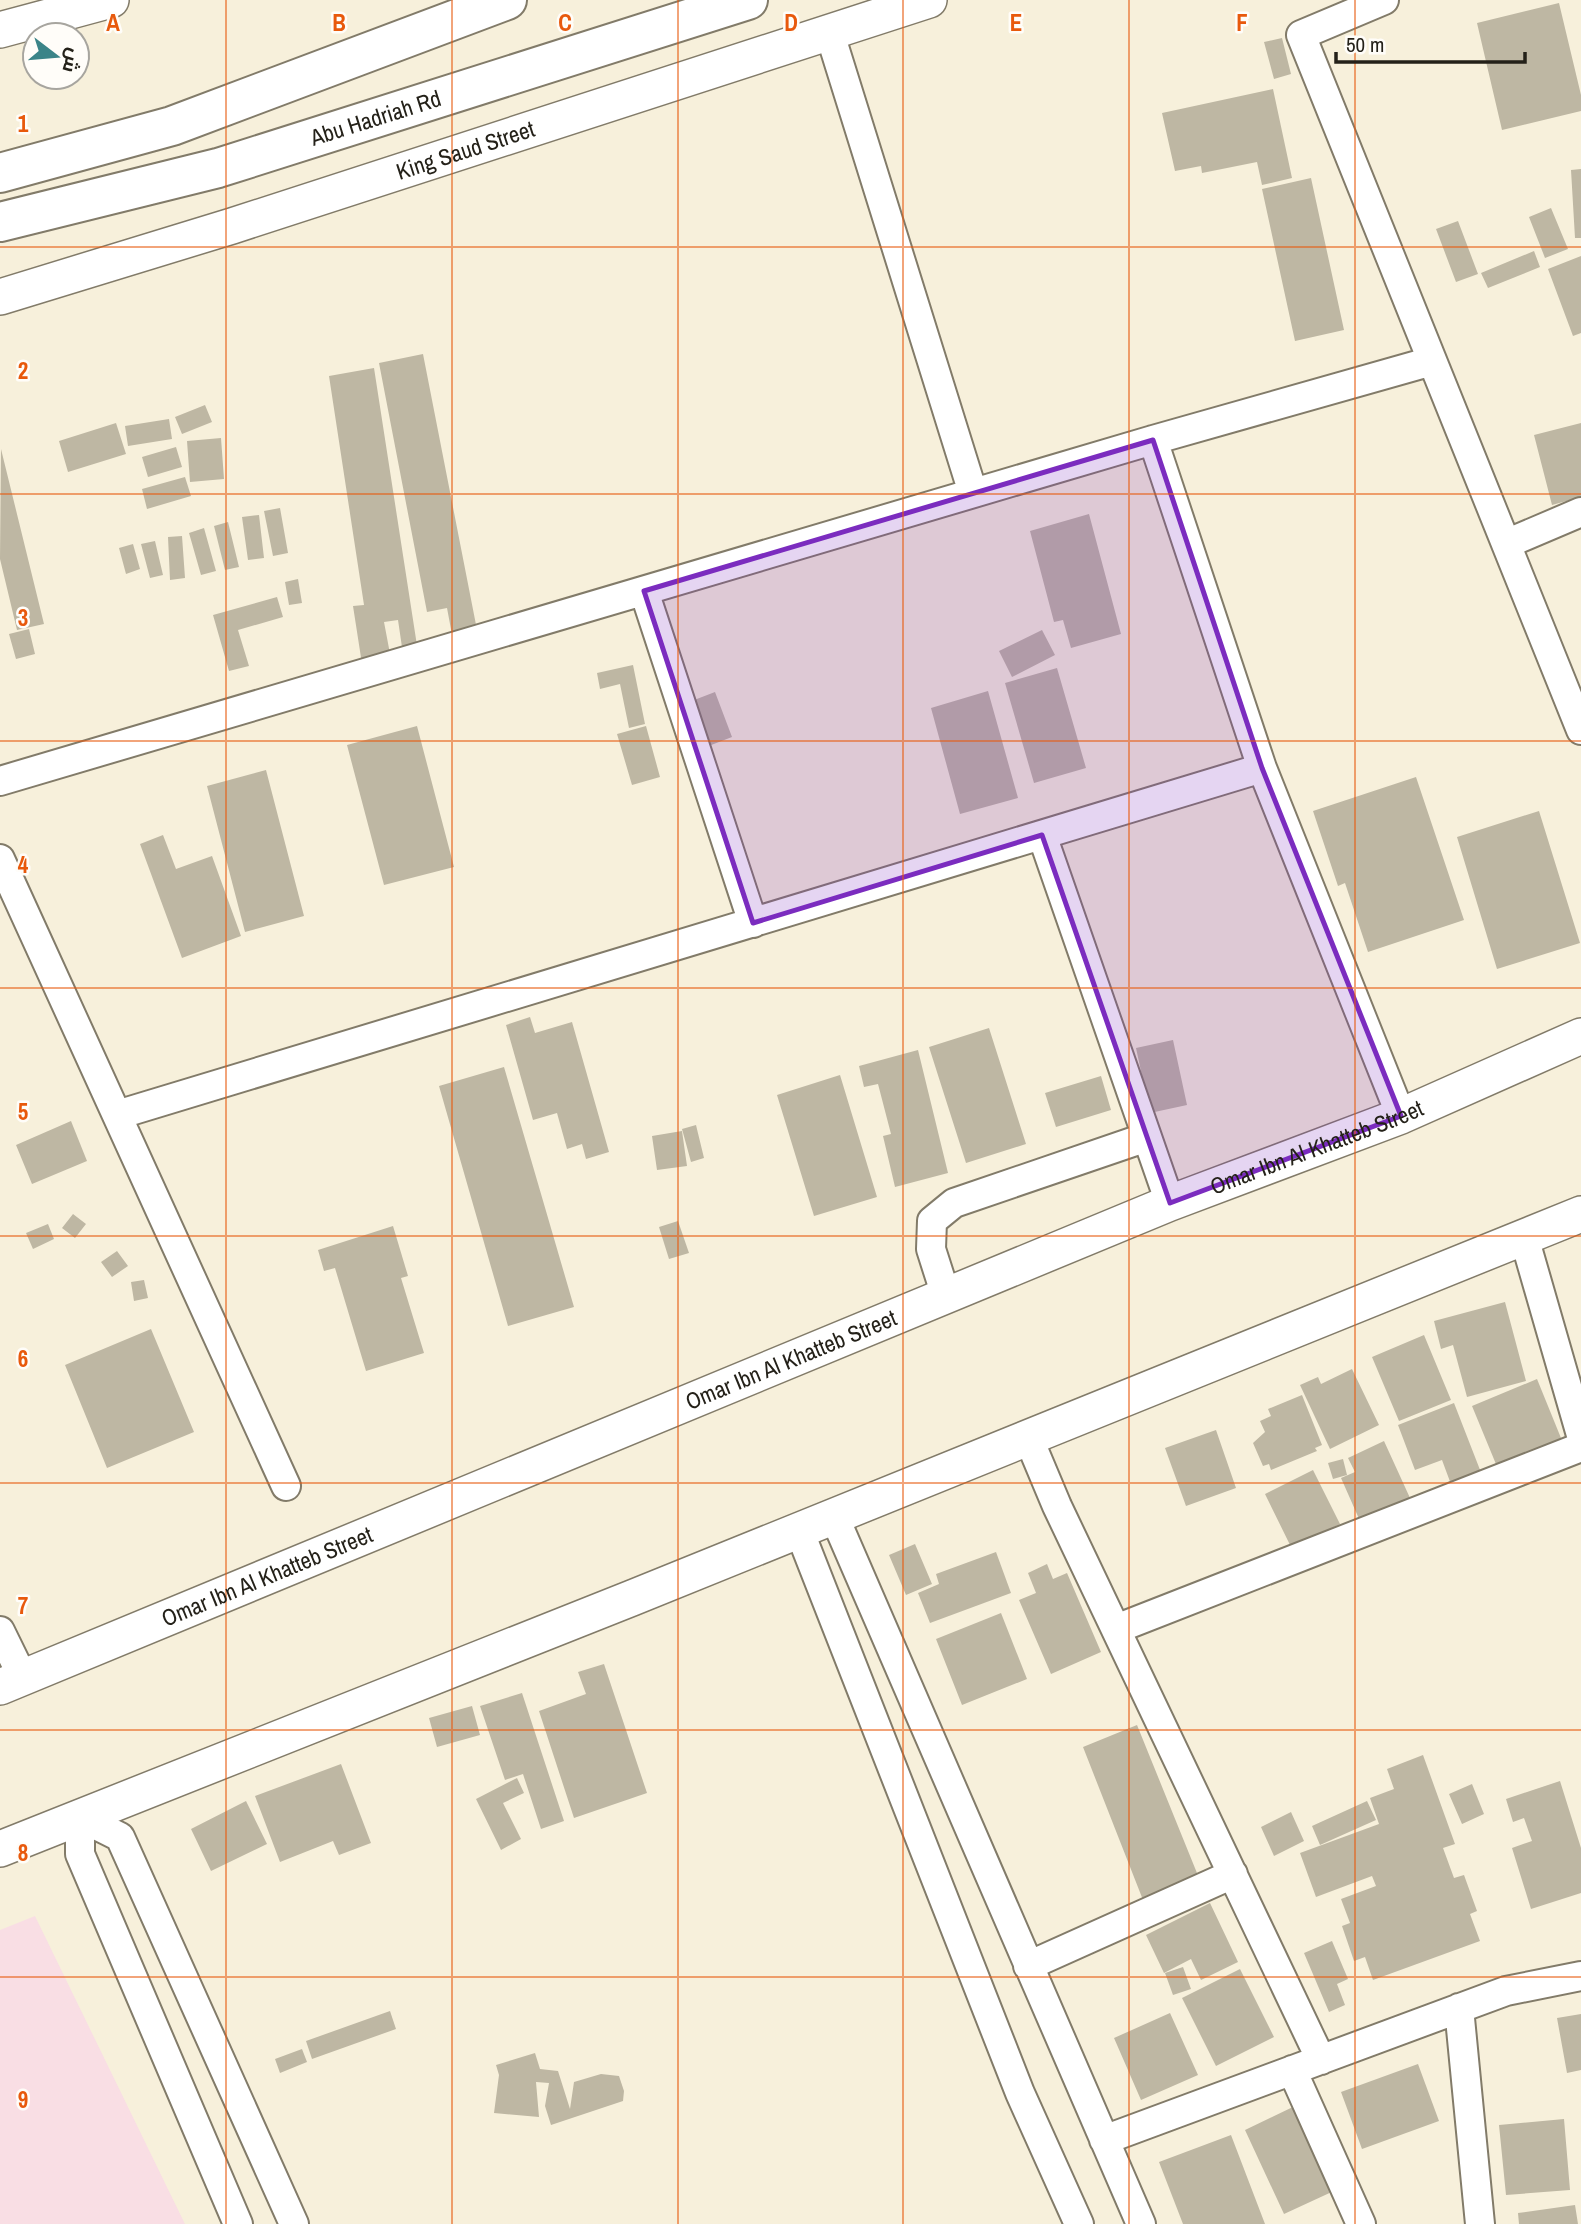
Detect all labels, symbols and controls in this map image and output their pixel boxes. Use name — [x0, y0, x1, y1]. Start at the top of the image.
text: A — [106, 7, 120, 38]
text: B — [332, 7, 346, 38]
text: C — [558, 7, 572, 38]
text: D — [784, 7, 798, 38]
text: E — [1010, 7, 1022, 38]
text: F — [1236, 7, 1248, 38]
north arrow — [21, 21, 91, 91]
scale bar — [1336, 21, 1525, 65]
text: 50 m — [1346, 30, 1384, 59]
text: ش — [56, 45, 88, 76]
street label: Abu Hadriah Rd — [305, 82, 445, 153]
text: 1 — [18, 108, 29, 139]
street label: King Saud Street — [392, 113, 538, 187]
text: 2 — [18, 355, 28, 386]
text: 3 — [18, 602, 28, 633]
text: 4 — [18, 849, 29, 880]
street label: Omar Ibn Al Khatteb Street — [1206, 1092, 1428, 1202]
text: 5 — [18, 1096, 28, 1127]
street label: Omar Ibn Al Khatteb Street — [681, 1302, 901, 1417]
text: 6 — [18, 1343, 28, 1374]
street label: Omar Ibn Al Khatteb Street — [157, 1519, 377, 1634]
text: 7 — [18, 1590, 28, 1621]
text: 8 — [18, 1837, 28, 1868]
text: 9 — [18, 2084, 28, 2115]

